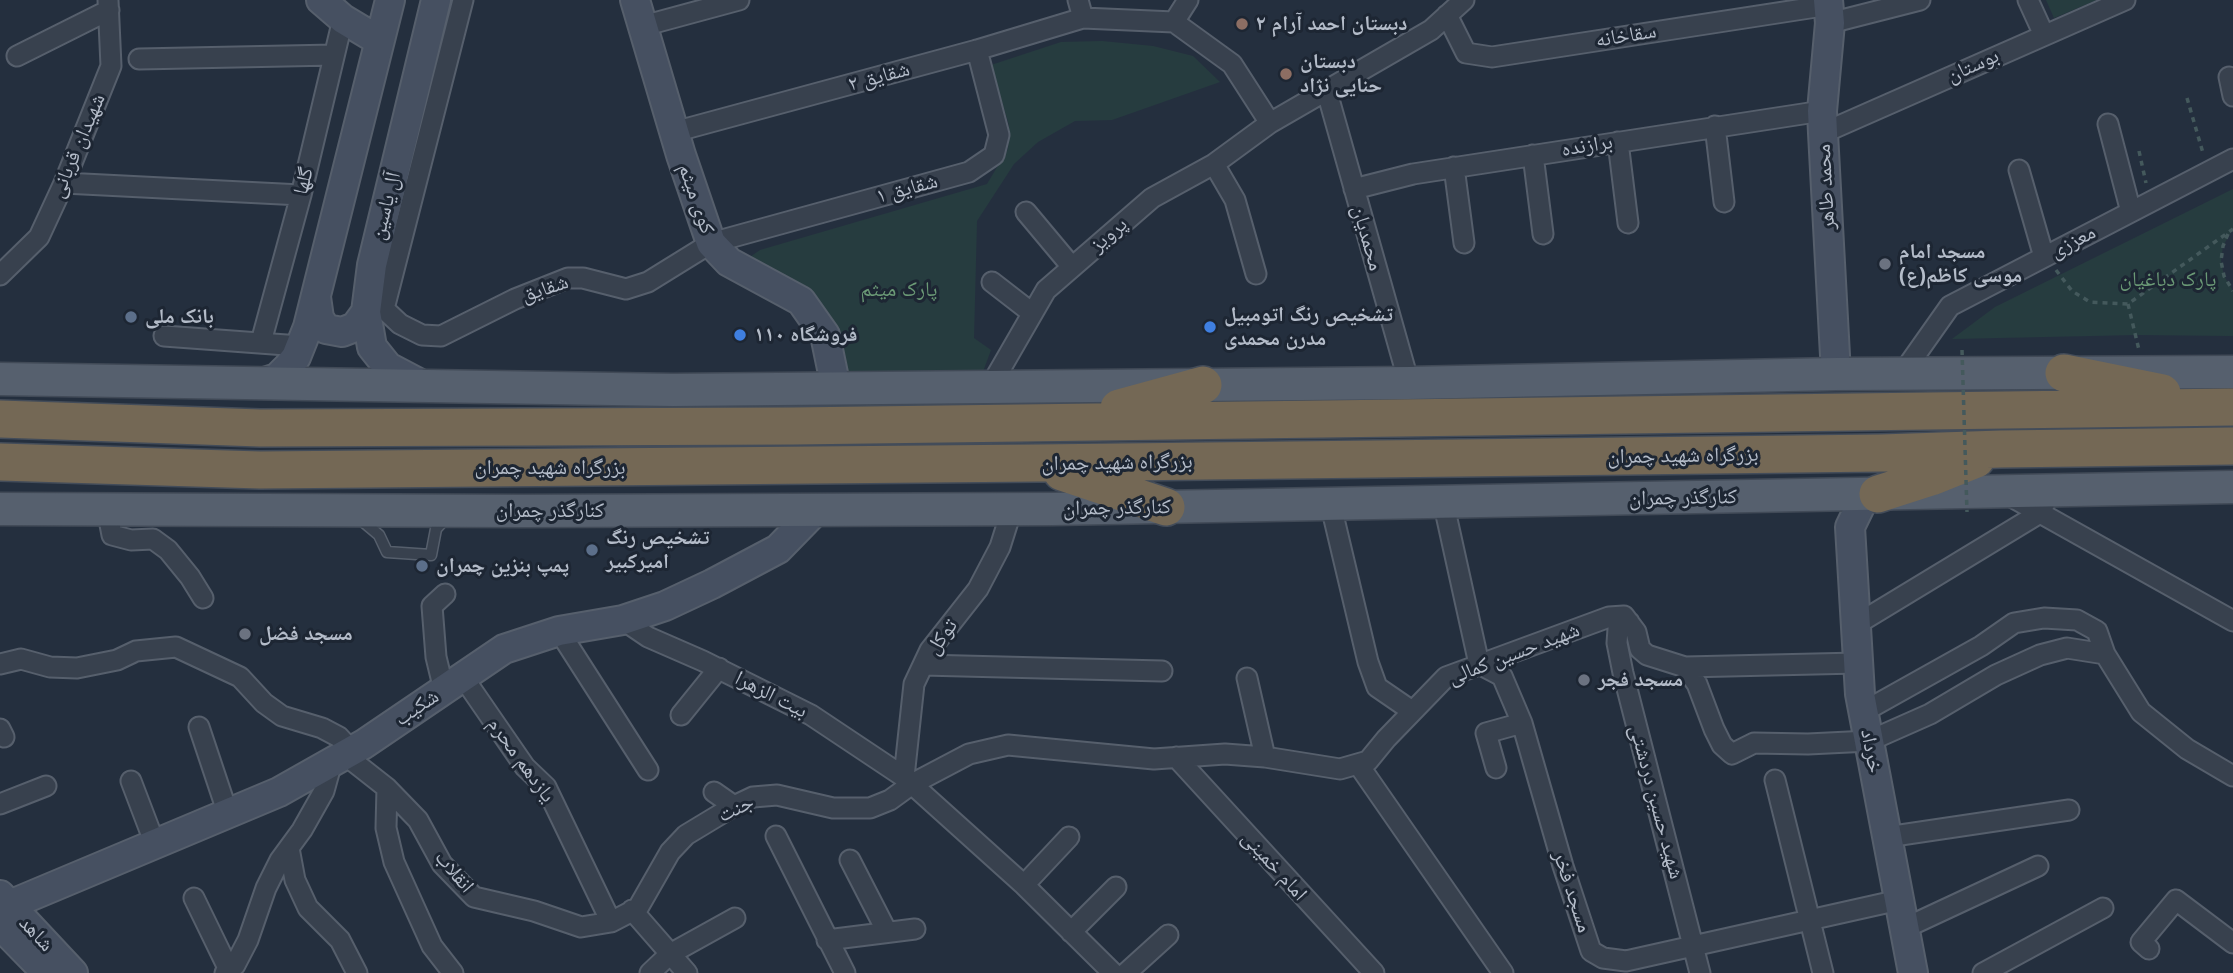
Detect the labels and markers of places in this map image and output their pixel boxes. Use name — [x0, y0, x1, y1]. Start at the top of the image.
place label: دبستان احمد آرام ۲ — [1256, 11, 1407, 37]
marker: دبستان احمد آرام ۲ — [1234, 16, 1250, 32]
place label: دبستان حنایی نژاد — [1300, 49, 1382, 99]
marker: دبستان حنایی نژاد — [1278, 66, 1294, 82]
place label: مسجد امام موسی کاظم(ع) — [1899, 239, 2022, 289]
marker: مسجد امام موسی کاظم(ع) — [1877, 256, 1893, 272]
place label: تشخیص رنگ اتومبیل مدرن محمدی — [1224, 302, 1393, 352]
place label: بانک ملی — [145, 304, 214, 330]
marker: بانک ملی — [123, 309, 139, 325]
marker: تشخیص رنگ اتومبیل مدرن محمدی — [1202, 319, 1218, 335]
place label: فروشگاه ۱۱۰ — [754, 322, 857, 348]
marker: فروشگاه ۱۱۰ — [732, 327, 748, 343]
place label: تشخیص رنگ امیرکبیر — [606, 525, 709, 575]
marker: تشخیص رنگ امیرکبیر — [584, 542, 600, 558]
place label: پمپ بنزین چمران — [436, 553, 569, 579]
marker: پمپ بنزین چمران — [414, 558, 430, 574]
place label: مسجد فضل — [259, 621, 353, 647]
marker: مسجد فضل — [237, 626, 253, 642]
place label: مسجد فجر — [1598, 667, 1683, 693]
marker: مسجد فجر — [1576, 672, 1592, 688]

